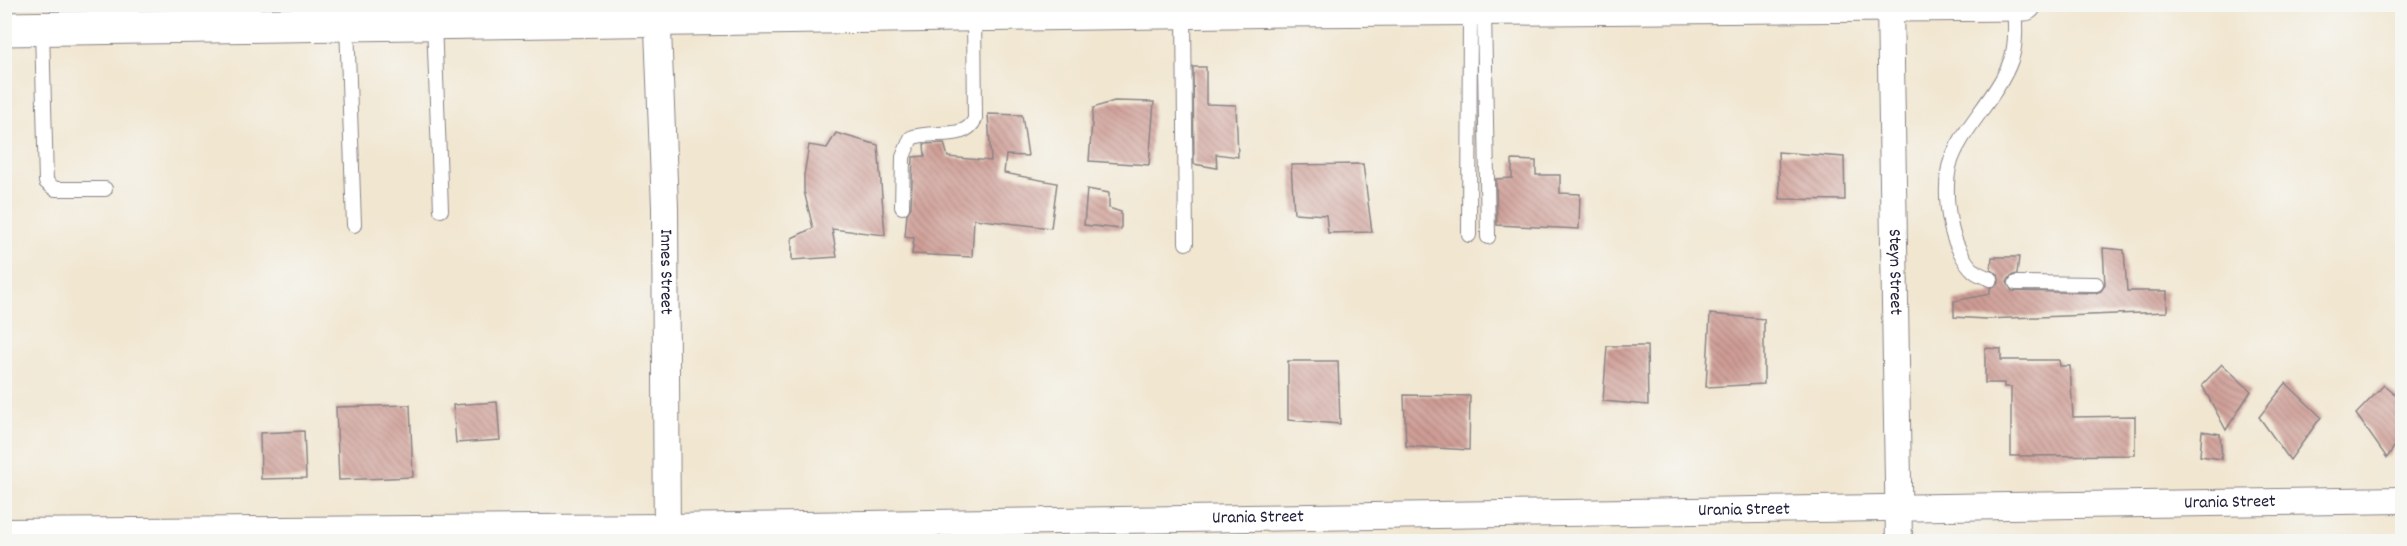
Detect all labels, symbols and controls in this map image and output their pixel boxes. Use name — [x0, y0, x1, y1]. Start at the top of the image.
street label: Innes Street — [653, 229, 678, 315]
street label: Steyn Street — [1881, 229, 1908, 316]
street label: Urania Street — [2184, 489, 2276, 516]
street label: Urania Street — [1698, 497, 1790, 523]
street label: Urania Street — [1212, 505, 1304, 531]

